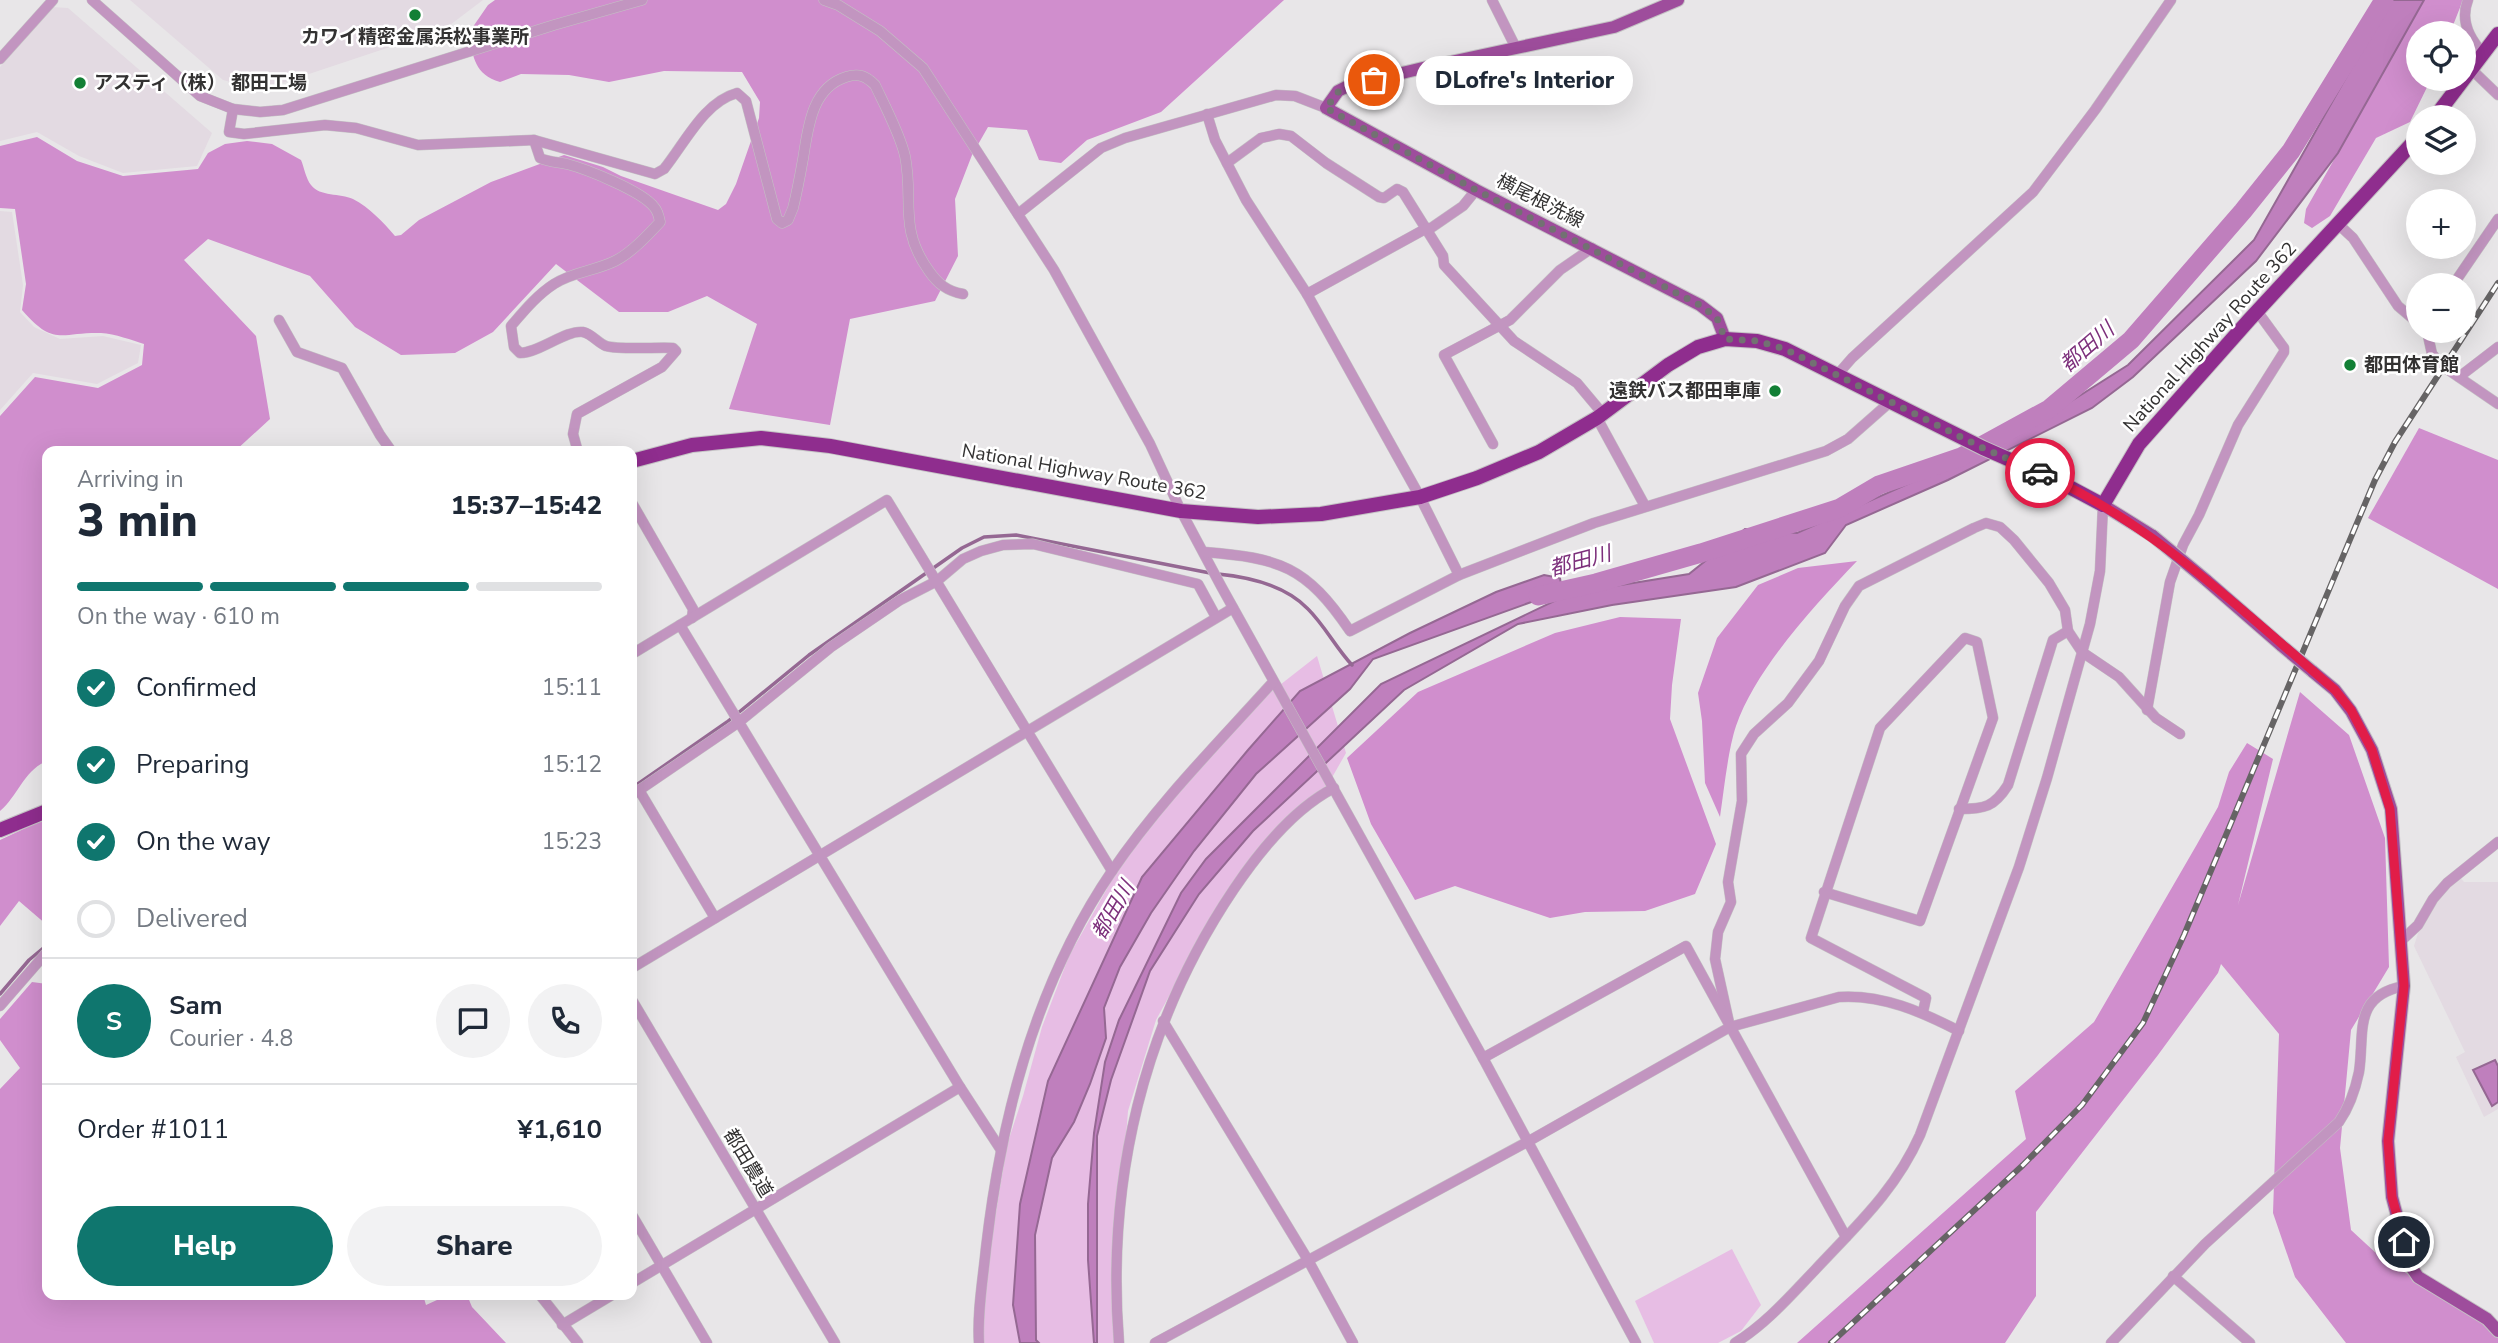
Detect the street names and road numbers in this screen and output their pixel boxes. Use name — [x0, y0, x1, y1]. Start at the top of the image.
street label: 横尾根洗線 — [1492, 168, 1588, 234]
street label: National Highway Route 362 — [2117, 236, 2303, 438]
street label: National Highway Route 362 — [960, 438, 1208, 506]
street label: 都田農道 — [717, 1124, 779, 1202]

